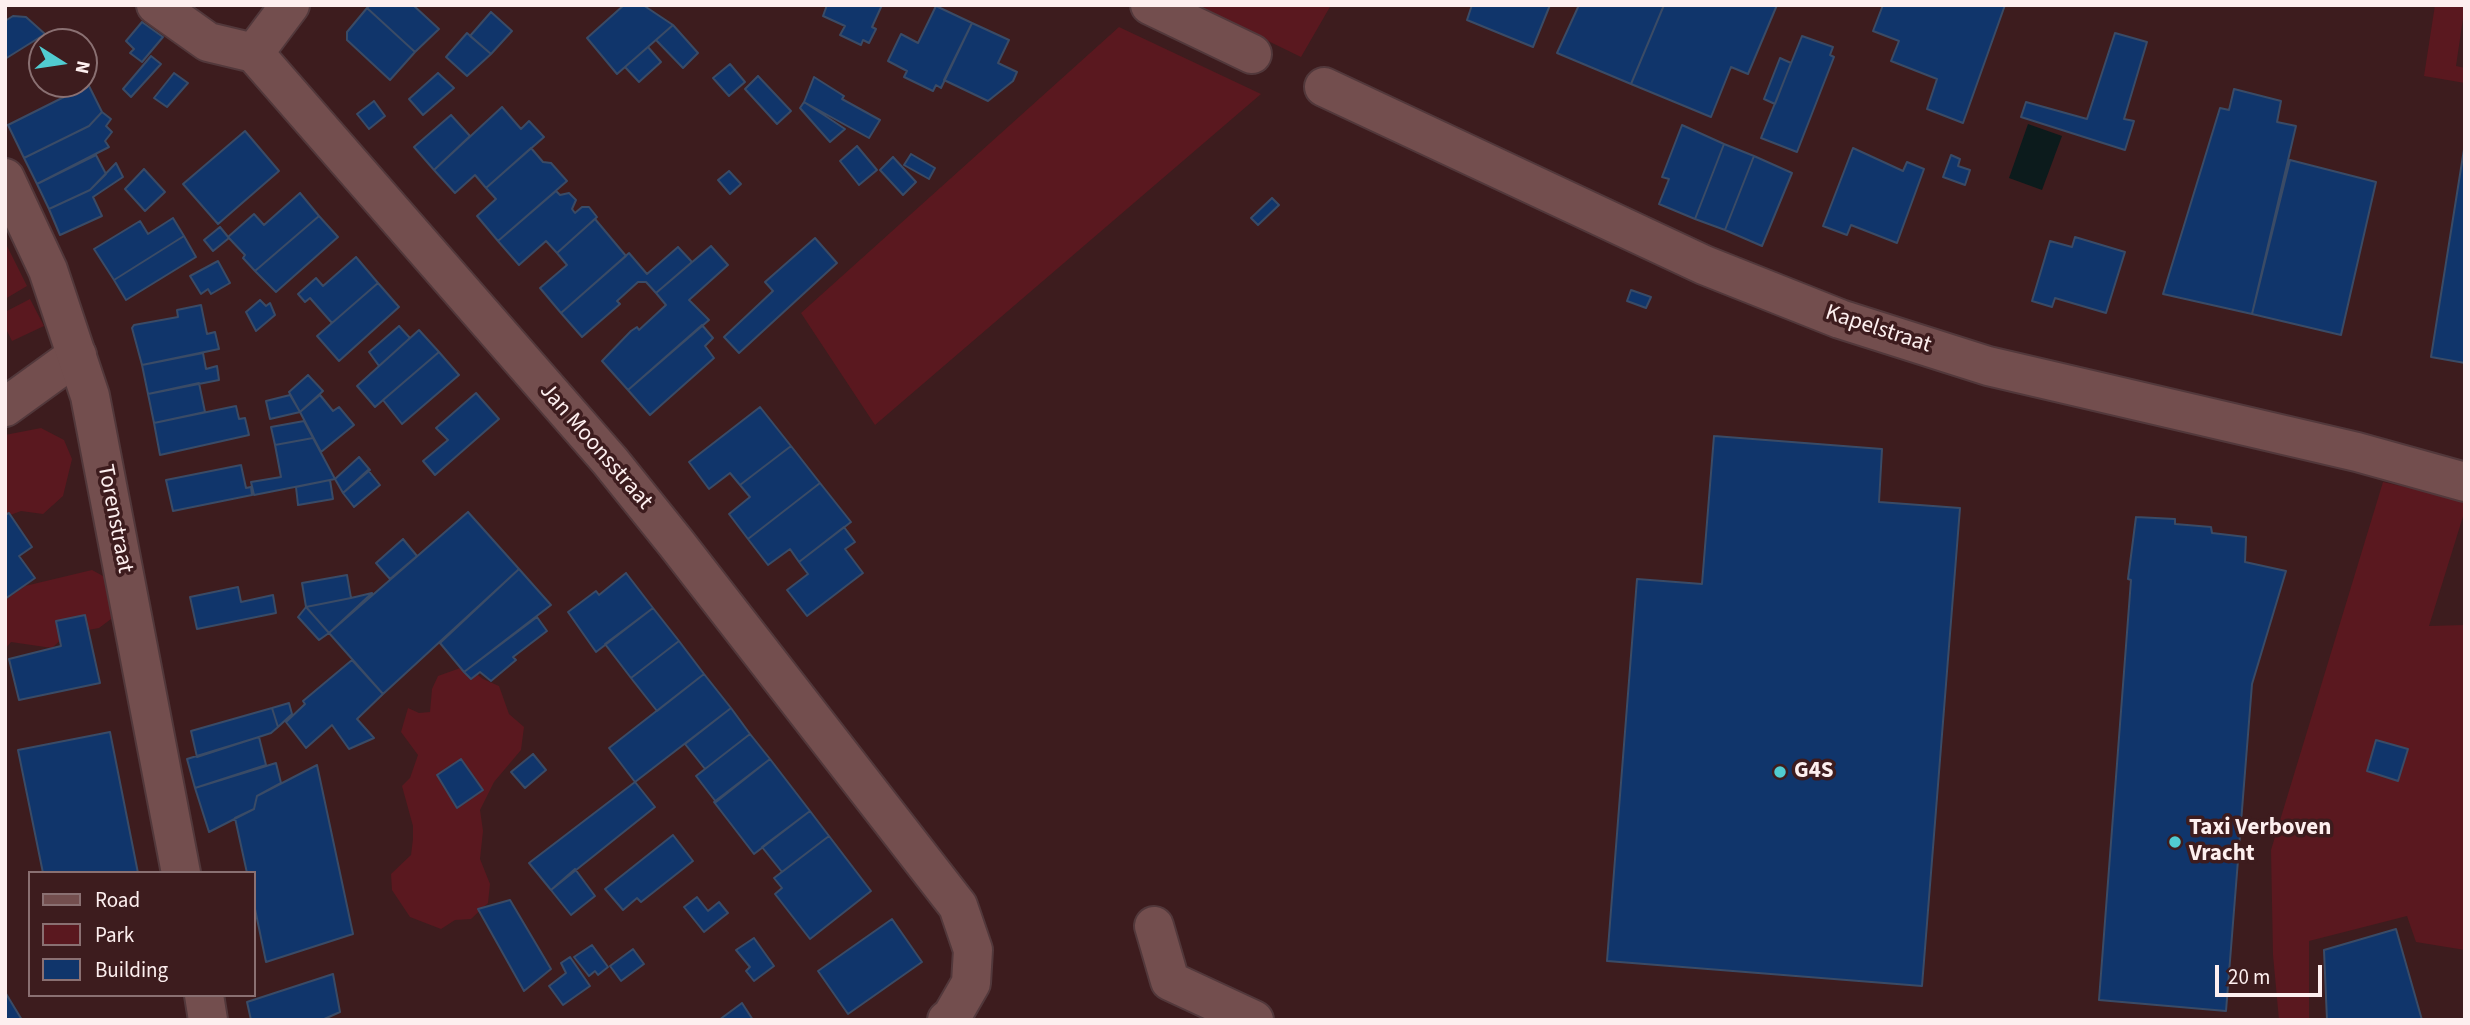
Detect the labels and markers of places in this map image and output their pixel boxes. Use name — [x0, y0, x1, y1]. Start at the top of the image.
place label: G4S — [1794, 758, 1834, 786]
marker: G4S — [1772, 764, 1788, 780]
place label: Taxi Verboven Vracht — [2189, 815, 2331, 869]
marker: Taxi Verboven Vracht — [2167, 834, 2183, 850]

